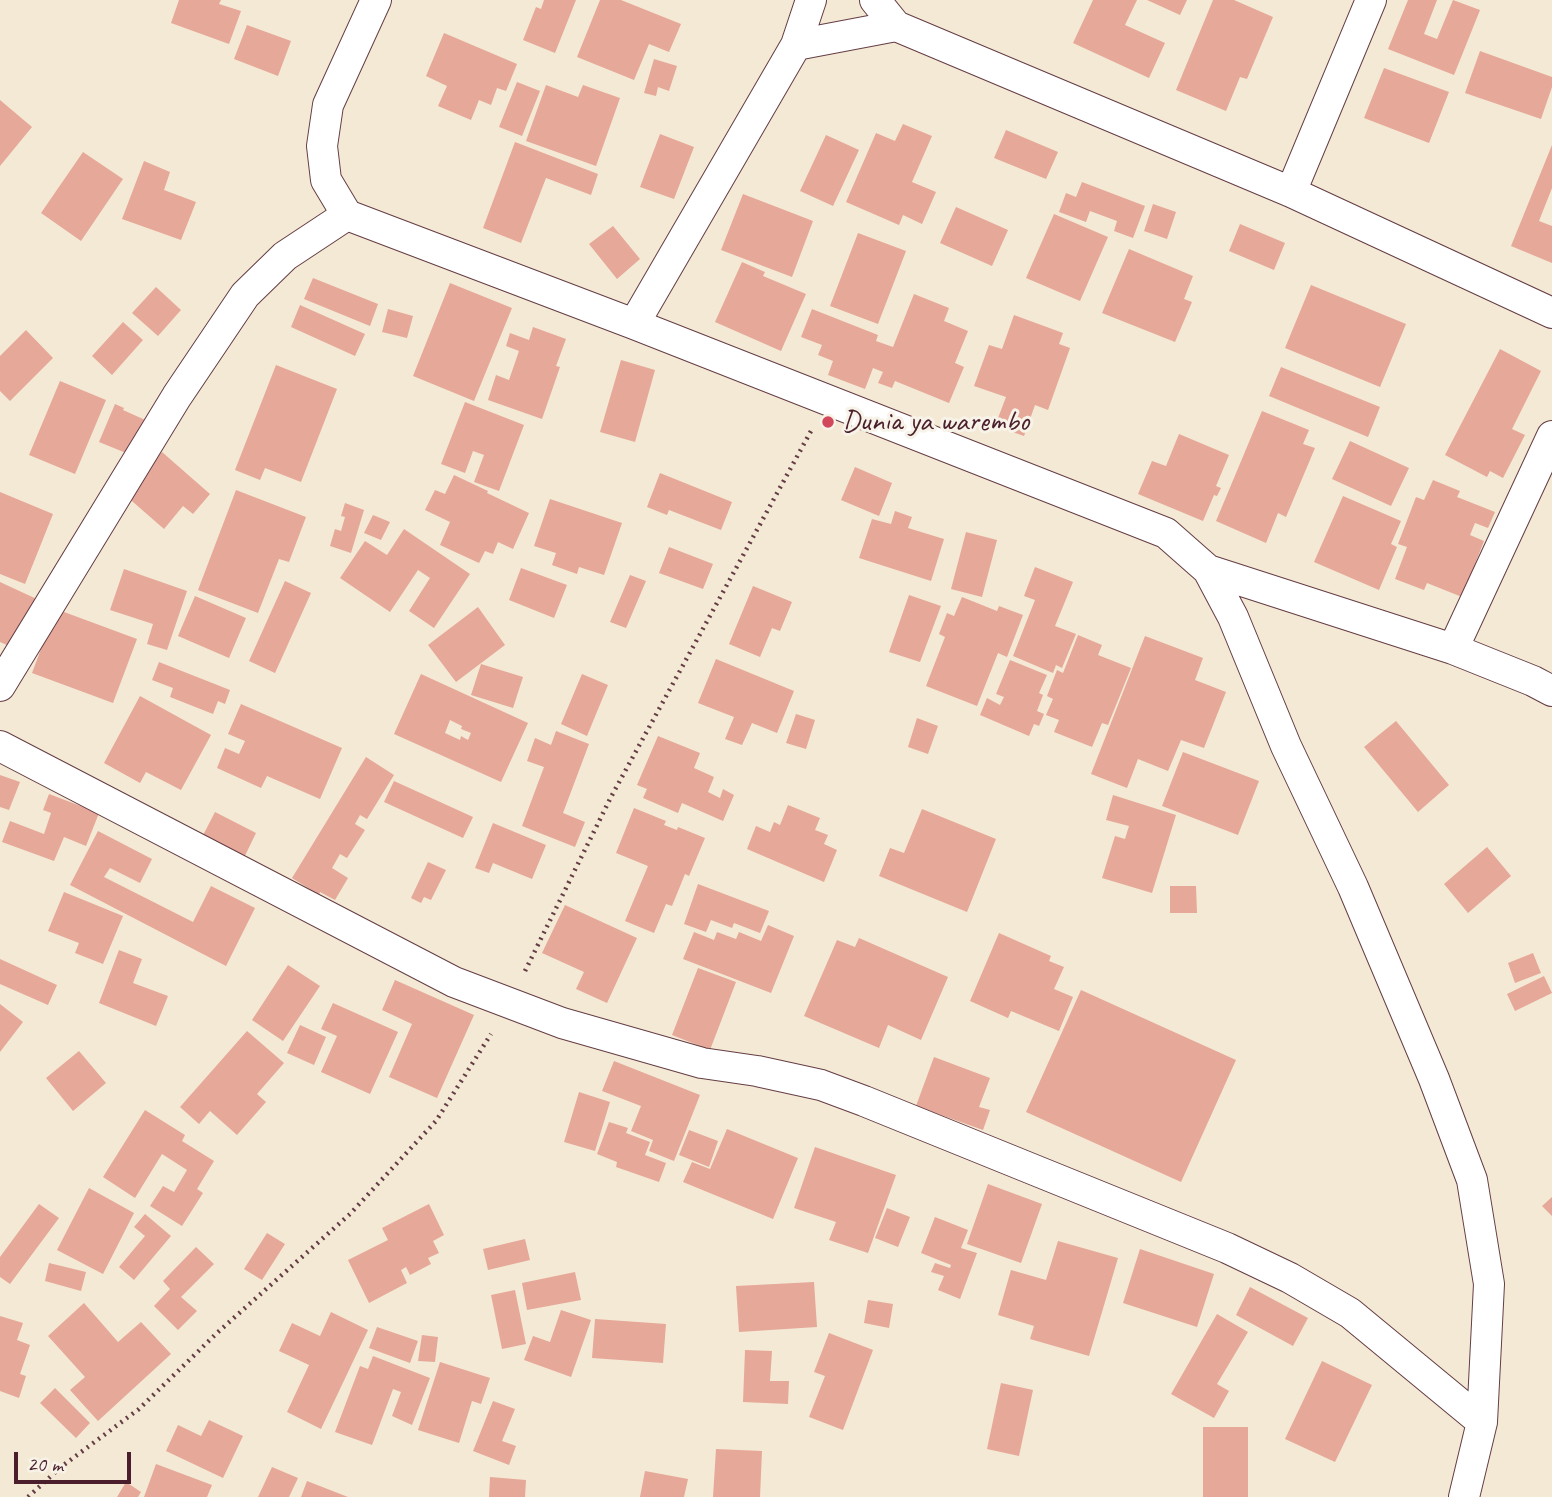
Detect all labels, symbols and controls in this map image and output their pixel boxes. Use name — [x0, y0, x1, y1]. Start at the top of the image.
place label: Dunia ya warembo — [842, 404, 1029, 440]
marker: Dunia ya warembo — [820, 414, 836, 430]
scale bar — [18, 1438, 135, 1482]
text: 20 m — [27, 1451, 63, 1477]

